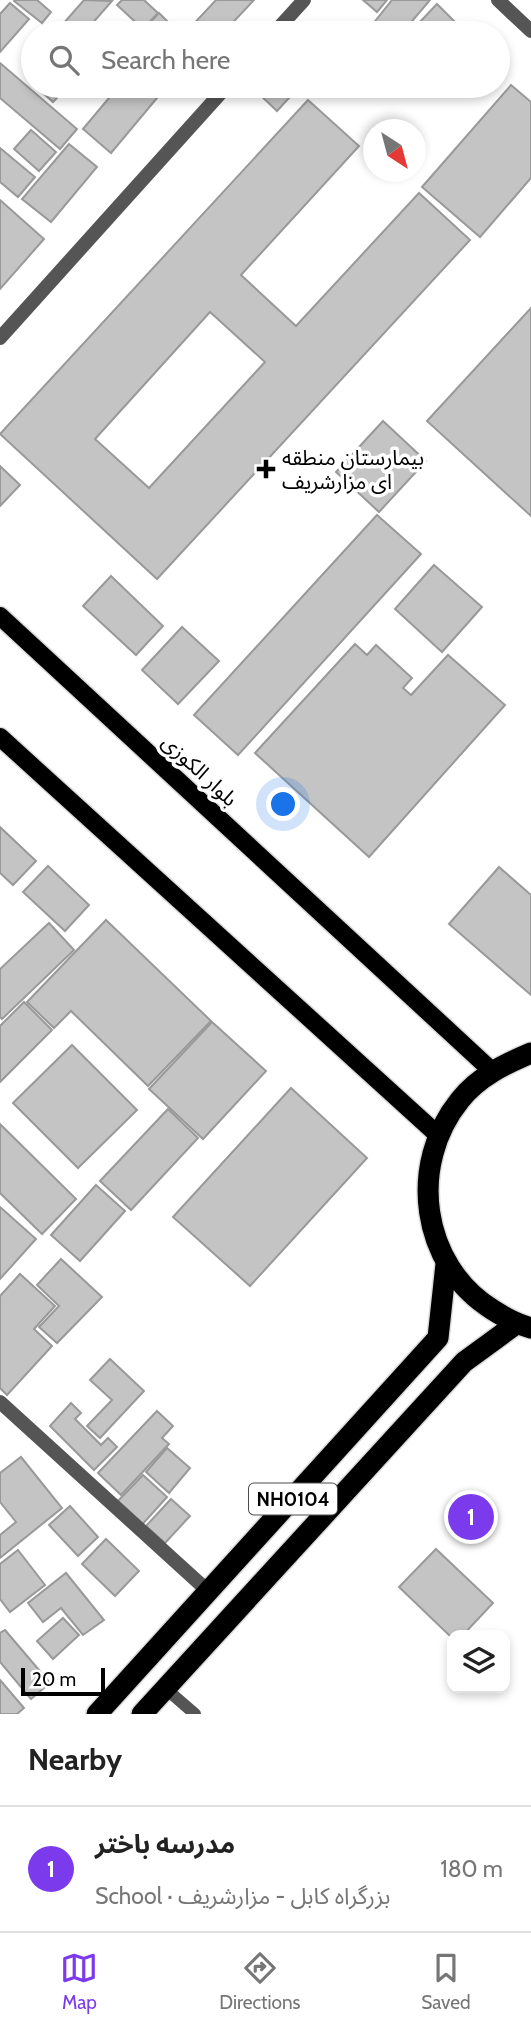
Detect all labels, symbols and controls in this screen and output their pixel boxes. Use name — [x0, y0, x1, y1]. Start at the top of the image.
search box — [21, 21, 510, 98]
icon: search — [45, 41, 83, 79]
text: Search here — [101, 44, 230, 76]
north arrow — [363, 119, 426, 182]
place label: بیمارستان منطقه ای مزارشریف — [282, 445, 424, 494]
marker: بیمارستان منطقه ای مزارشریف — [256, 459, 276, 479]
street label: بلوار الکوزی — [157, 729, 243, 811]
your location — [266, 787, 300, 821]
road number: NH0104 — [249, 1484, 337, 1514]
pin: 1 — [448, 1491, 494, 1543]
map controls — [447, 1630, 510, 1693]
button: layers — [447, 1630, 510, 1693]
scale bar — [21, 1665, 105, 1697]
text: 20 m — [32, 1668, 76, 1691]
text: Nearby — [28, 1741, 122, 1778]
text: مدرسه باختر — [95, 1828, 235, 1860]
text: 1 — [47, 1855, 55, 1883]
text: 180 m — [440, 1855, 503, 1883]
text: School · بزرگراه کابل - مزارشریف — [95, 1882, 390, 1910]
tab: Map — [60, 1949, 98, 2014]
tab: Directions — [219, 1949, 300, 2014]
tab: Saved — [421, 1949, 471, 2014]

